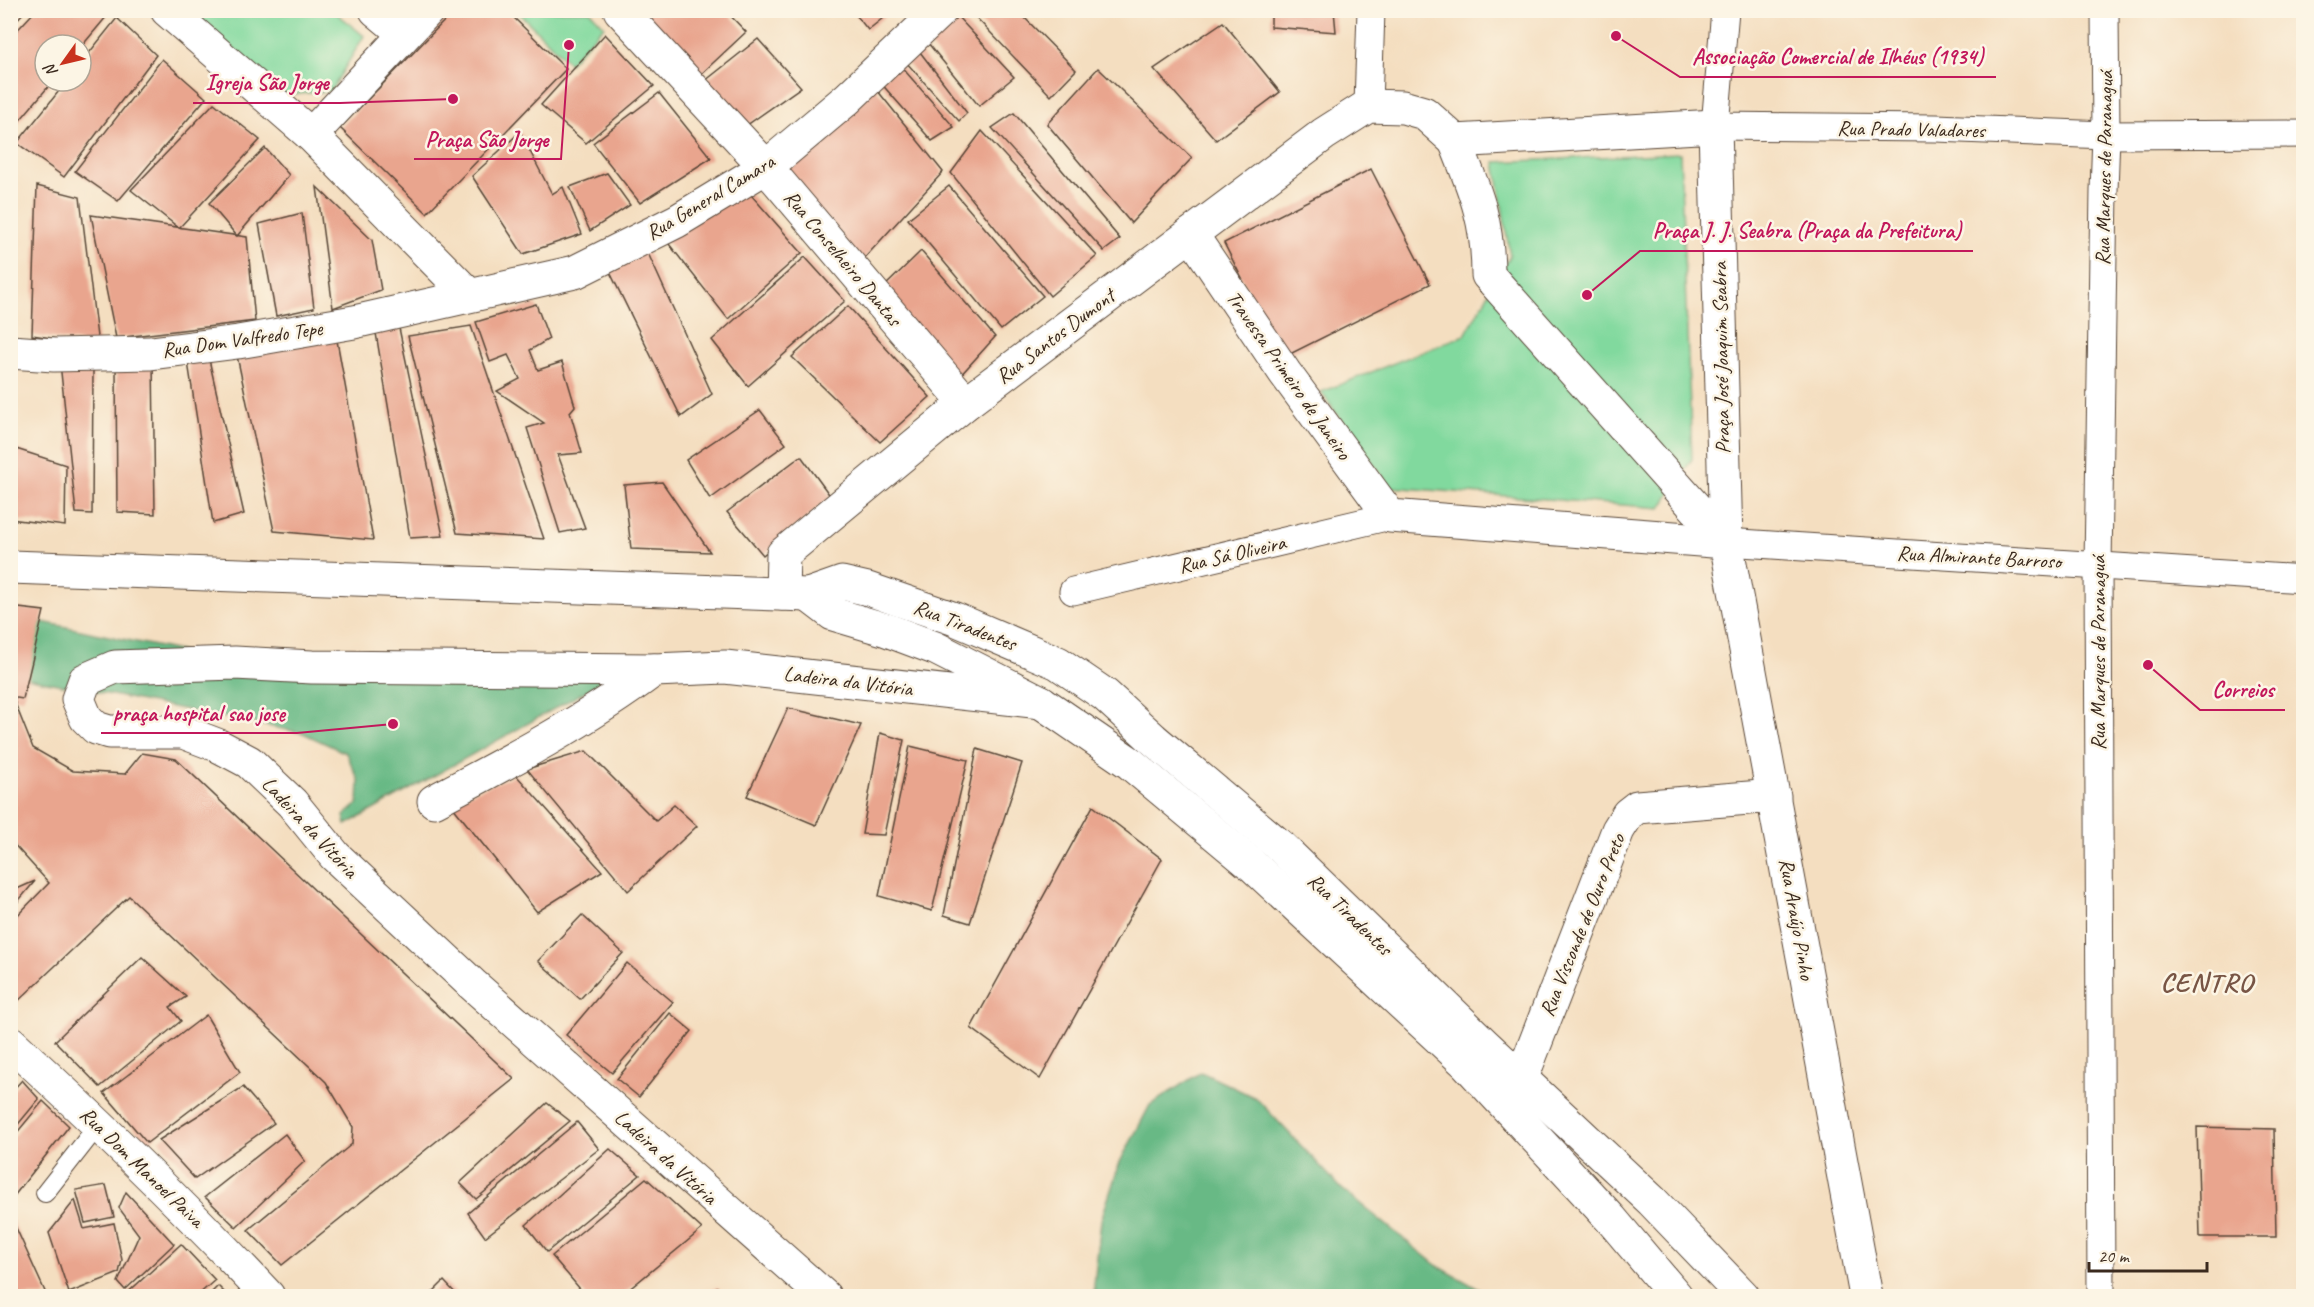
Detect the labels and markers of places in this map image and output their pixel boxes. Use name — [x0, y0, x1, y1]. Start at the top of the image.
callout: Associação Comercial de Ilhéus (1934) — [1680, 37, 1996, 77]
callout: Igreja São Jorge — [193, 63, 340, 103]
callout: Praça São Jorge — [414, 119, 561, 159]
callout: Praça J. J. Seabra (Praça da Prefeitura) — [1640, 211, 1973, 251]
callout: Correios — [2200, 670, 2285, 710]
callout: praça hospital sao jose — [101, 693, 297, 733]

